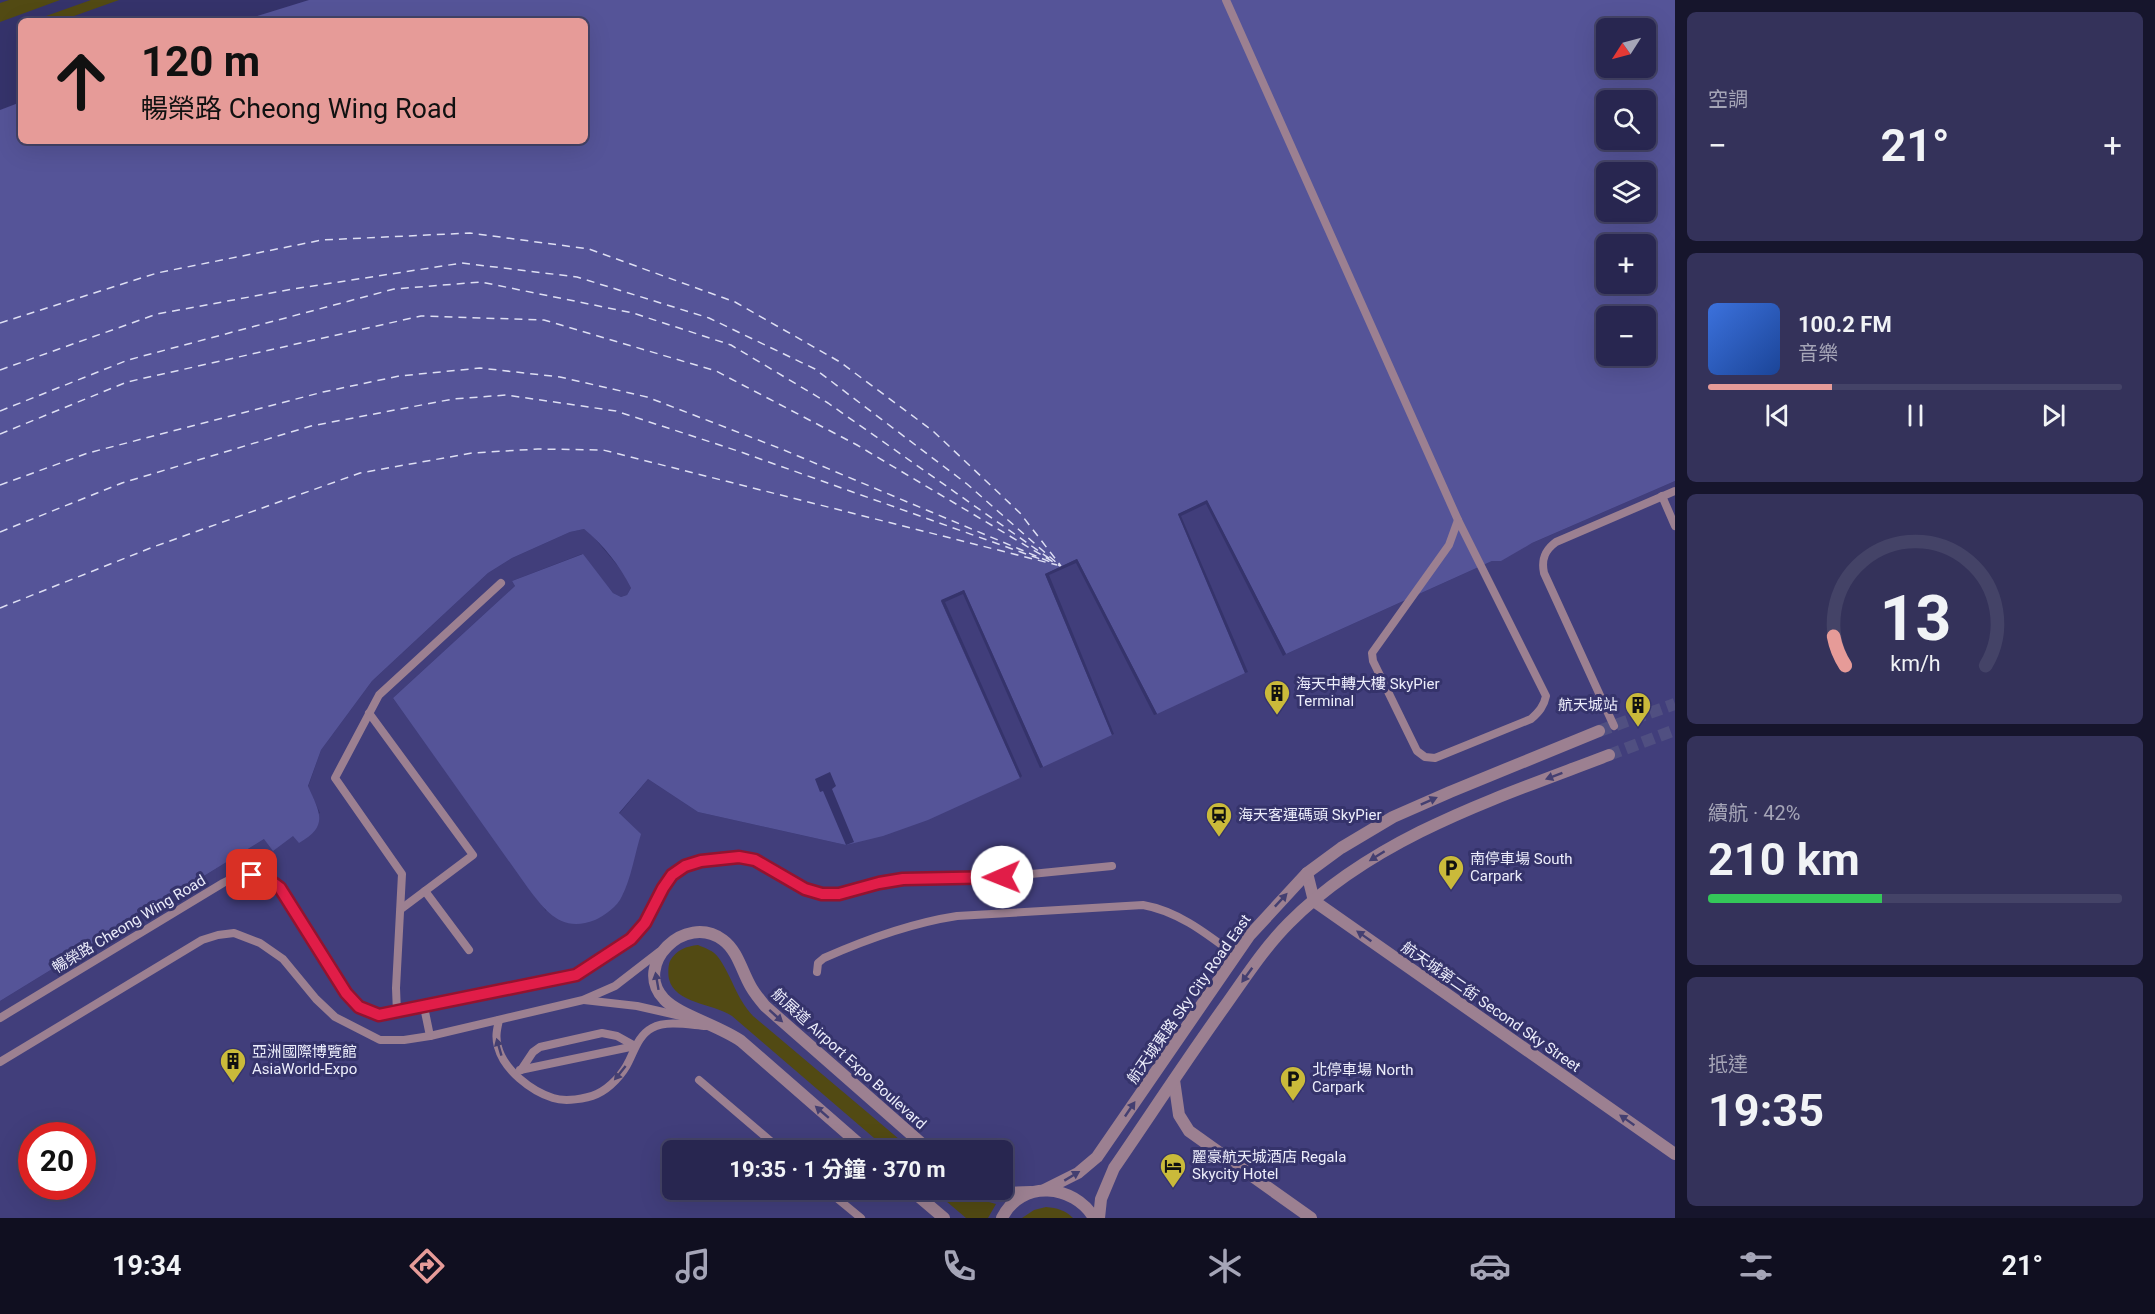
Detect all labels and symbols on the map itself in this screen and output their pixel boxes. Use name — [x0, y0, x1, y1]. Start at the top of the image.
north arrow — [1596, 18, 1656, 78]
place label: 海天中轉大樓 SkyPier Terminal — [1296, 675, 1439, 710]
building icon: 海天中轉大樓 SkyPier Terminal — [1262, 678, 1292, 716]
building icon: 航天城站 — [1623, 690, 1653, 728]
place label: 航天城站 — [1558, 696, 1618, 714]
one-way arrow — [1545, 771, 1563, 781]
one-way arrow — [1421, 796, 1438, 805]
station icon: 海天客運碼頭 SkyPier — [1204, 800, 1234, 838]
place label: 海天客運碼頭 SkyPier — [1238, 806, 1381, 824]
position arrow — [970, 845, 1034, 909]
pin — [226, 849, 277, 900]
one-way arrow — [1369, 850, 1385, 861]
place label: 南停車場 South Carpark — [1470, 850, 1573, 885]
parking icon: 南停車場 South Carpark — [1436, 853, 1466, 891]
street label: 暢榮路 Cheong Wing Road — [49, 871, 209, 977]
one-way arrow — [1274, 893, 1287, 908]
street label: 航天城東路 Sky City Road East — [1124, 911, 1255, 1087]
one-way arrow — [1356, 931, 1372, 942]
street label: 航天城第二街 Second Sky Street — [1398, 938, 1584, 1076]
one-way arrow — [1241, 968, 1253, 983]
one-way arrow — [652, 972, 661, 991]
street label: 航展道 Airport Expo Boulevard — [768, 985, 930, 1133]
one-way arrow — [768, 1009, 783, 1022]
one-way arrow — [494, 1038, 503, 1056]
place label: 亞洲國際博覽館 AsiaWorld-Expo — [252, 1043, 357, 1078]
building icon: 亞洲國際博覽館 AsiaWorld-Expo — [218, 1046, 248, 1084]
place label: 北停車場 North Carpark — [1312, 1061, 1414, 1096]
parking icon: 北停車場 North Carpark — [1278, 1064, 1308, 1102]
one-way arrow — [614, 1065, 627, 1081]
one-way arrow — [1124, 1101, 1135, 1117]
one-way arrow — [815, 1106, 830, 1119]
one-way arrow — [1619, 1115, 1635, 1126]
speed limit sign: 20 — [18, 1122, 96, 1200]
place label: 麗豪航天城酒店 Regala Skycity Hotel — [1192, 1148, 1346, 1183]
hotel icon: 麗豪航天城酒店 Regala Skycity Hotel — [1158, 1151, 1188, 1189]
one-way arrow — [1064, 1171, 1080, 1182]

